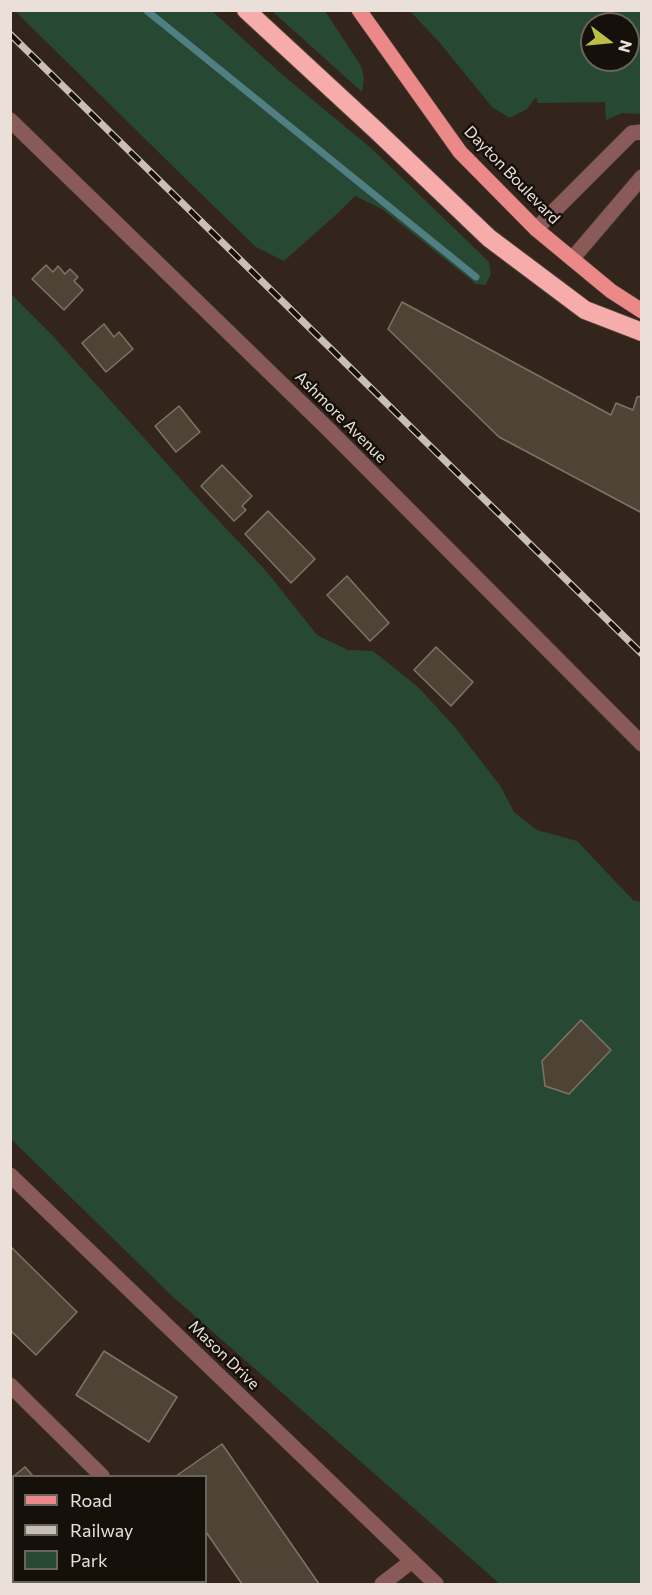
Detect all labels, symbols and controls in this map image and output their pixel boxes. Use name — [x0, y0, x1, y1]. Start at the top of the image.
north arrow — [580, 12, 640, 72]
text: N — [615, 38, 637, 55]
street label: Dayton Boulevard — [460, 122, 564, 228]
street label: Ashmore Avenue — [291, 367, 391, 467]
street label: Mason Drive — [185, 1316, 263, 1394]
legend — [12, 1475, 207, 1583]
text: Road — [70, 1489, 112, 1511]
text: Railway — [70, 1519, 133, 1541]
text: Park — [70, 1549, 108, 1571]

